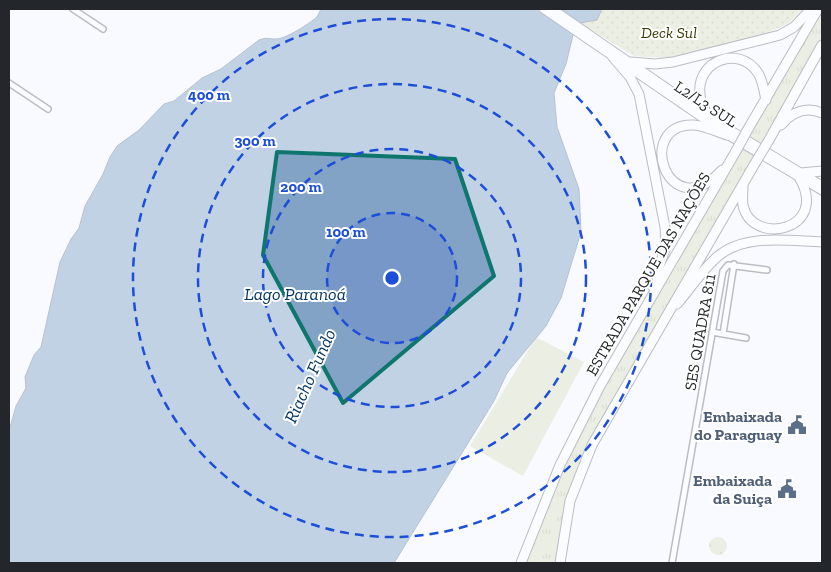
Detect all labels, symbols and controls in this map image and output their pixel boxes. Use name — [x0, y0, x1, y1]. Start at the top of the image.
park label: Deck Sul — [641, 23, 697, 42]
street label: L2/L3 SUL — [671, 77, 741, 132]
text: 400 m — [188, 86, 230, 104]
text: 300 m — [234, 132, 276, 150]
street label: ESTRADA PARQUE DAS NAÇÕES — [582, 169, 714, 379]
text: 200 m — [280, 178, 322, 196]
text: 100 m — [326, 223, 366, 241]
centre of rings — [383, 269, 401, 287]
street label: SES QUADRA 811 — [680, 272, 720, 392]
water label: Lago Paranoá — [244, 283, 346, 305]
water label: Riacho Fundo — [280, 326, 340, 426]
place label: Embaixada do Paraguay — [694, 407, 783, 444]
public building icon: Embaixada do Paraguay — [786, 414, 808, 436]
place label: Embaixada da Suiça — [693, 471, 772, 508]
public building icon: Embaixada da Suiça — [776, 478, 798, 500]

